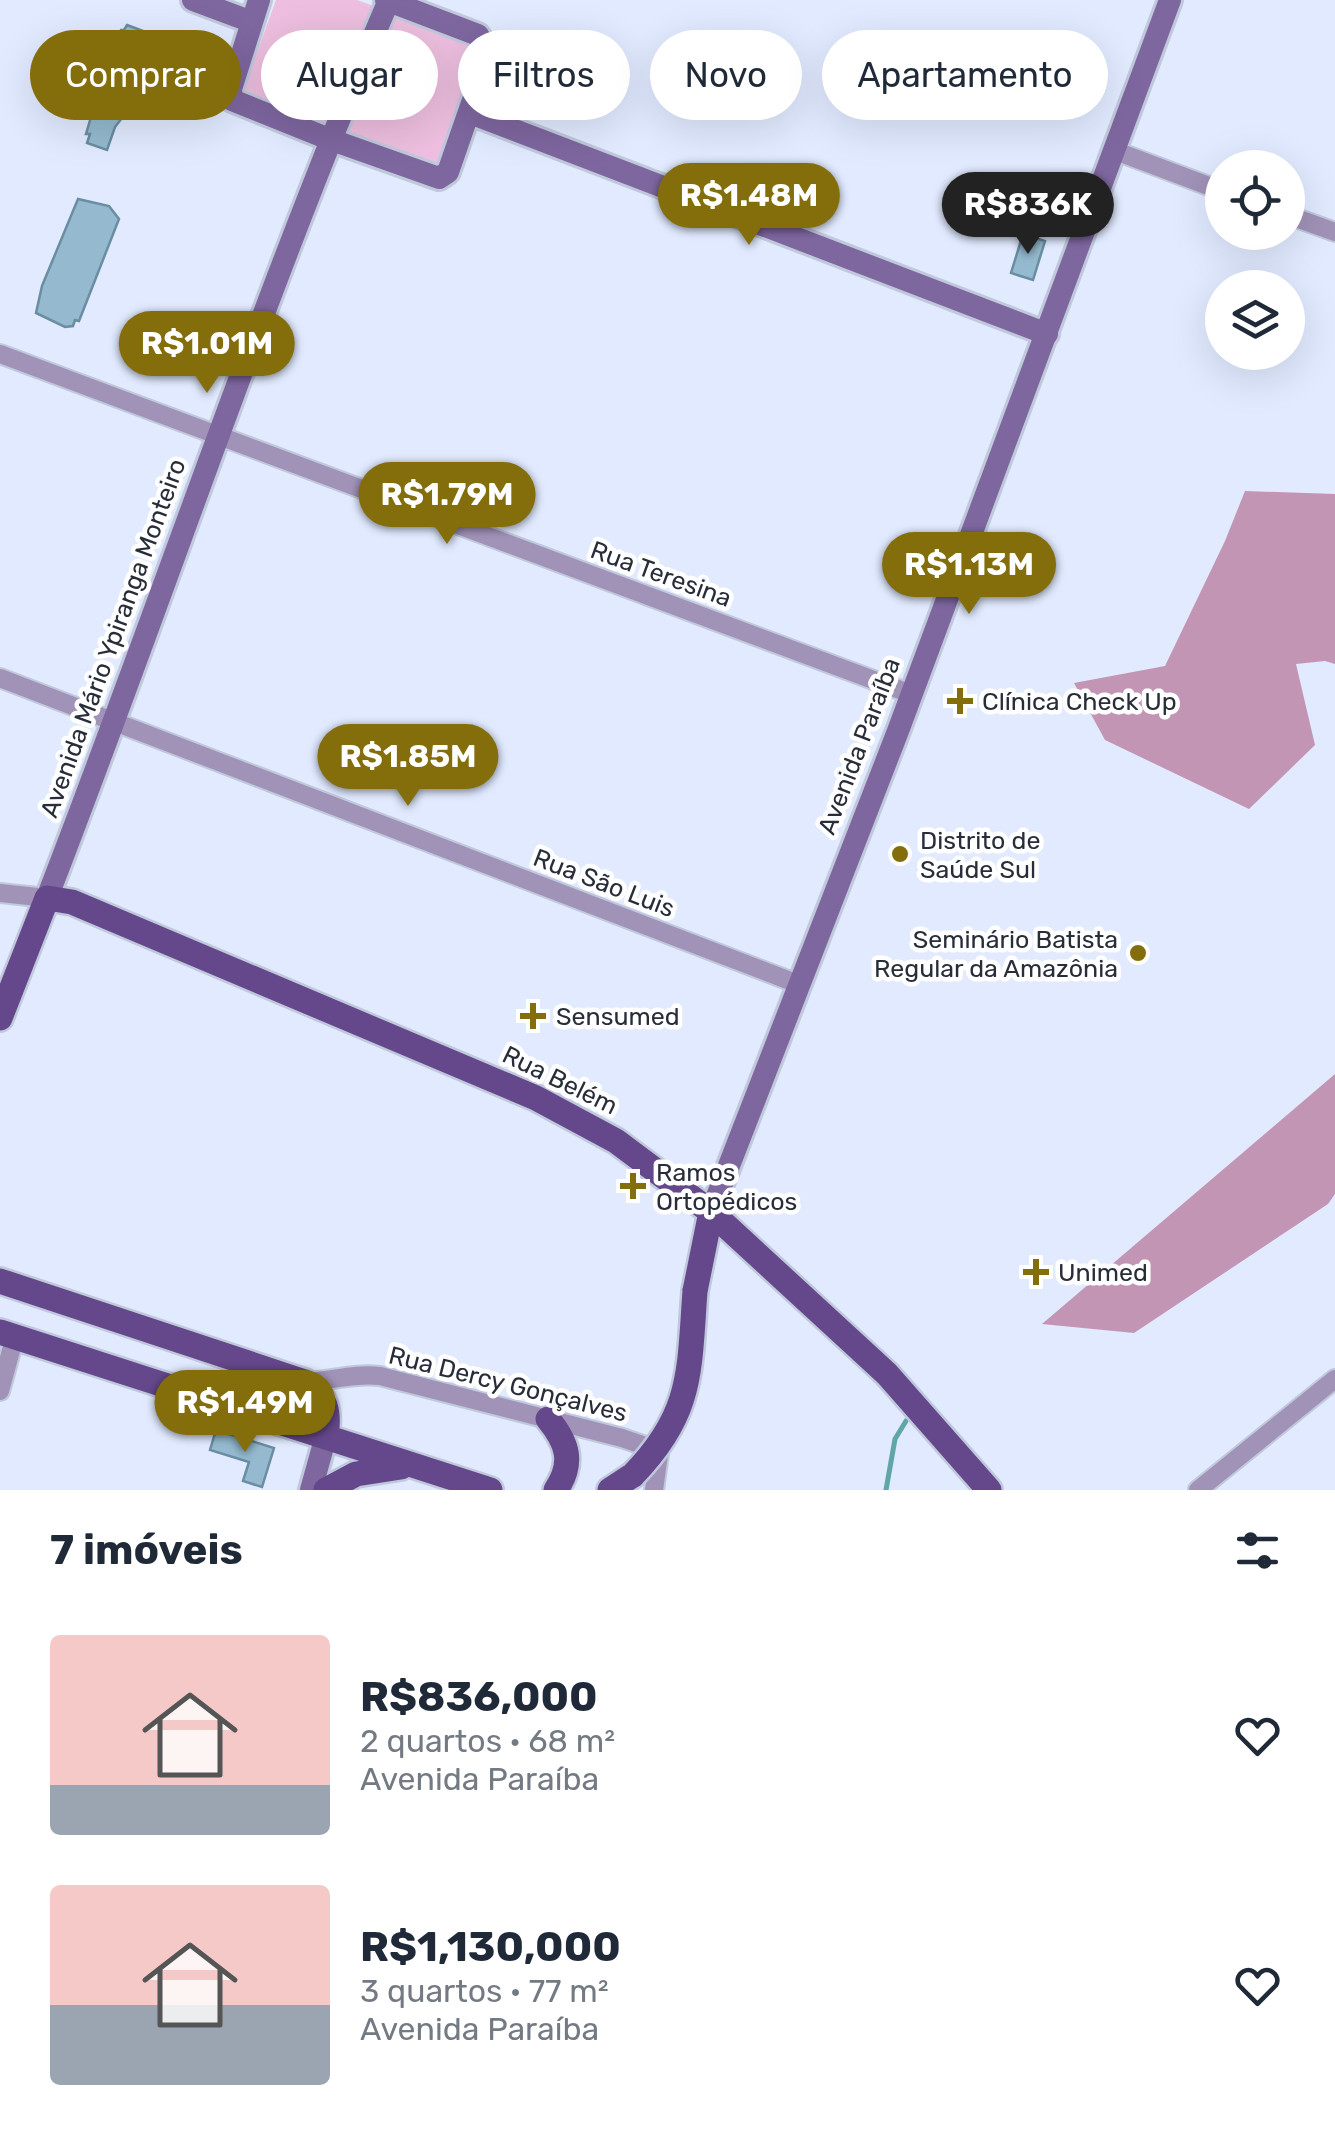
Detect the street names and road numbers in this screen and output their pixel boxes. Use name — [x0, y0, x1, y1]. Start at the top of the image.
street label: Avenida Mário Ypiranga Monteiro — [34, 455, 192, 821]
street label: Rua Teresina — [587, 535, 735, 613]
street label: Avenida Paraíba — [812, 654, 906, 838]
street label: Rua São Luis — [529, 843, 679, 923]
street label: Rua Belém — [498, 1040, 622, 1120]
street label: Rua Dercy Gonçalves — [386, 1340, 630, 1428]

